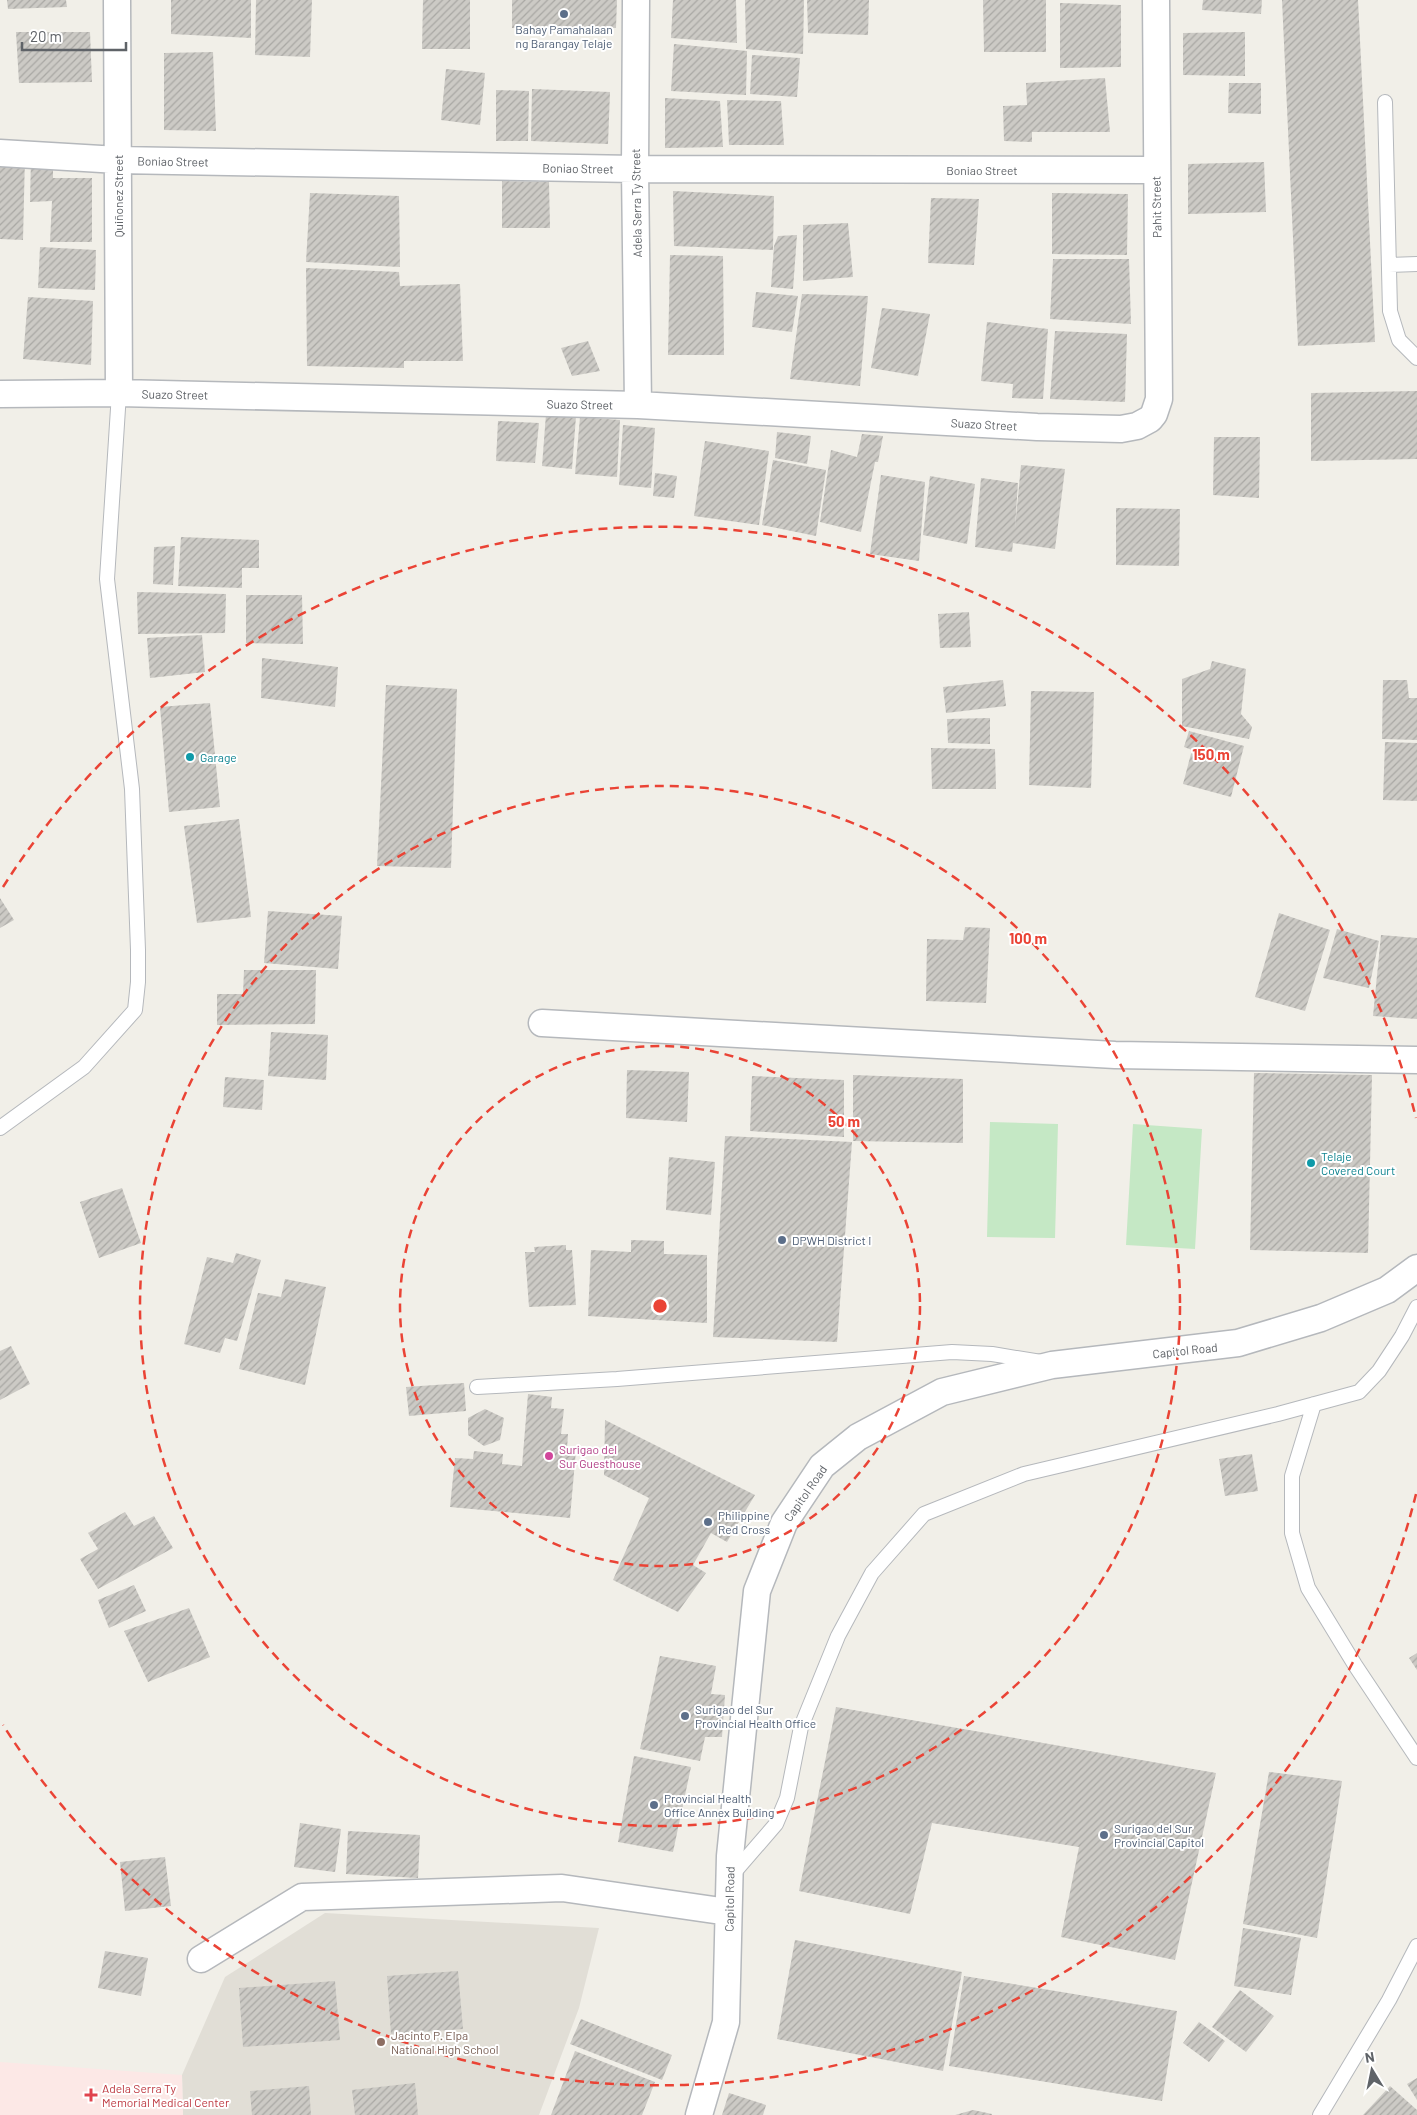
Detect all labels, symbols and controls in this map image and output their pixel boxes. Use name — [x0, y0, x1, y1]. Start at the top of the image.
marker: Bahay Pamahalaan ng Barangay Telaje — [558, 8, 570, 20]
scale bar — [22, 20, 126, 52]
place label: Bahay Pamahalaan ng Barangay Telaje — [515, 22, 613, 50]
text: 20 m — [30, 27, 62, 45]
street label: Adela Serra Ty Street — [628, 148, 644, 258]
street label: Boniao Street — [137, 153, 209, 169]
street label: Quiñonez Street — [111, 155, 125, 237]
street label: Boniao Street — [542, 160, 614, 176]
street label: Boniao Street — [946, 163, 1018, 177]
street label: Pahit Street — [1148, 176, 1164, 238]
street label: Suazo Street — [142, 386, 208, 402]
street label: Suazo Street — [547, 396, 613, 412]
street label: Suazo Street — [950, 415, 1018, 433]
text: 150 m — [1192, 745, 1230, 763]
place label: Garage — [200, 750, 237, 764]
marker: Garage — [184, 751, 196, 763]
text: 100 m — [1009, 929, 1047, 947]
text: 50 m — [828, 1112, 860, 1130]
place label: Telaje Covered Court — [1321, 1149, 1395, 1177]
marker: Telaje Covered Court — [1305, 1157, 1317, 1169]
place label: DPWH District I — [792, 1233, 871, 1247]
marker: DPWH District I — [776, 1234, 788, 1246]
centre of rings — [651, 1297, 669, 1315]
street label: Capitol Road — [1152, 1340, 1218, 1360]
place label: Surigao del Sur Guesthouse — [559, 1442, 641, 1470]
marker: Surigao del Sur Guesthouse — [543, 1450, 555, 1462]
street label: Capitol Road — [780, 1462, 830, 1524]
place label: Philippine Red Cross — [718, 1508, 770, 1536]
marker: Philippine Red Cross — [702, 1516, 714, 1528]
place label: Surigao del Sur Provincial Health Office — [695, 1702, 816, 1730]
marker: Surigao del Sur Provincial Health Office — [679, 1710, 691, 1722]
place label: Provincial Health Office Annex Building — [664, 1791, 774, 1819]
marker: Provincial Health Office Annex Building — [648, 1799, 660, 1811]
place label: Surigao del Sur Provincial Capitol — [1114, 1821, 1204, 1849]
marker: Surigao del Sur Provincial Capitol — [1098, 1829, 1110, 1841]
street label: Capitol Road — [721, 1866, 737, 1932]
place label: Jacinto P. Elpa National High School — [391, 2028, 499, 2056]
marker: Jacinto P. Elpa National High School — [375, 2036, 387, 2048]
north arrow — [1347, 2045, 1397, 2095]
text: N — [1364, 2048, 1376, 2066]
place label: Adela Serra Ty Memorial Medical Center — [102, 2081, 230, 2109]
marker: Adela Serra Ty Memorial Medical Center — [84, 2088, 98, 2102]

